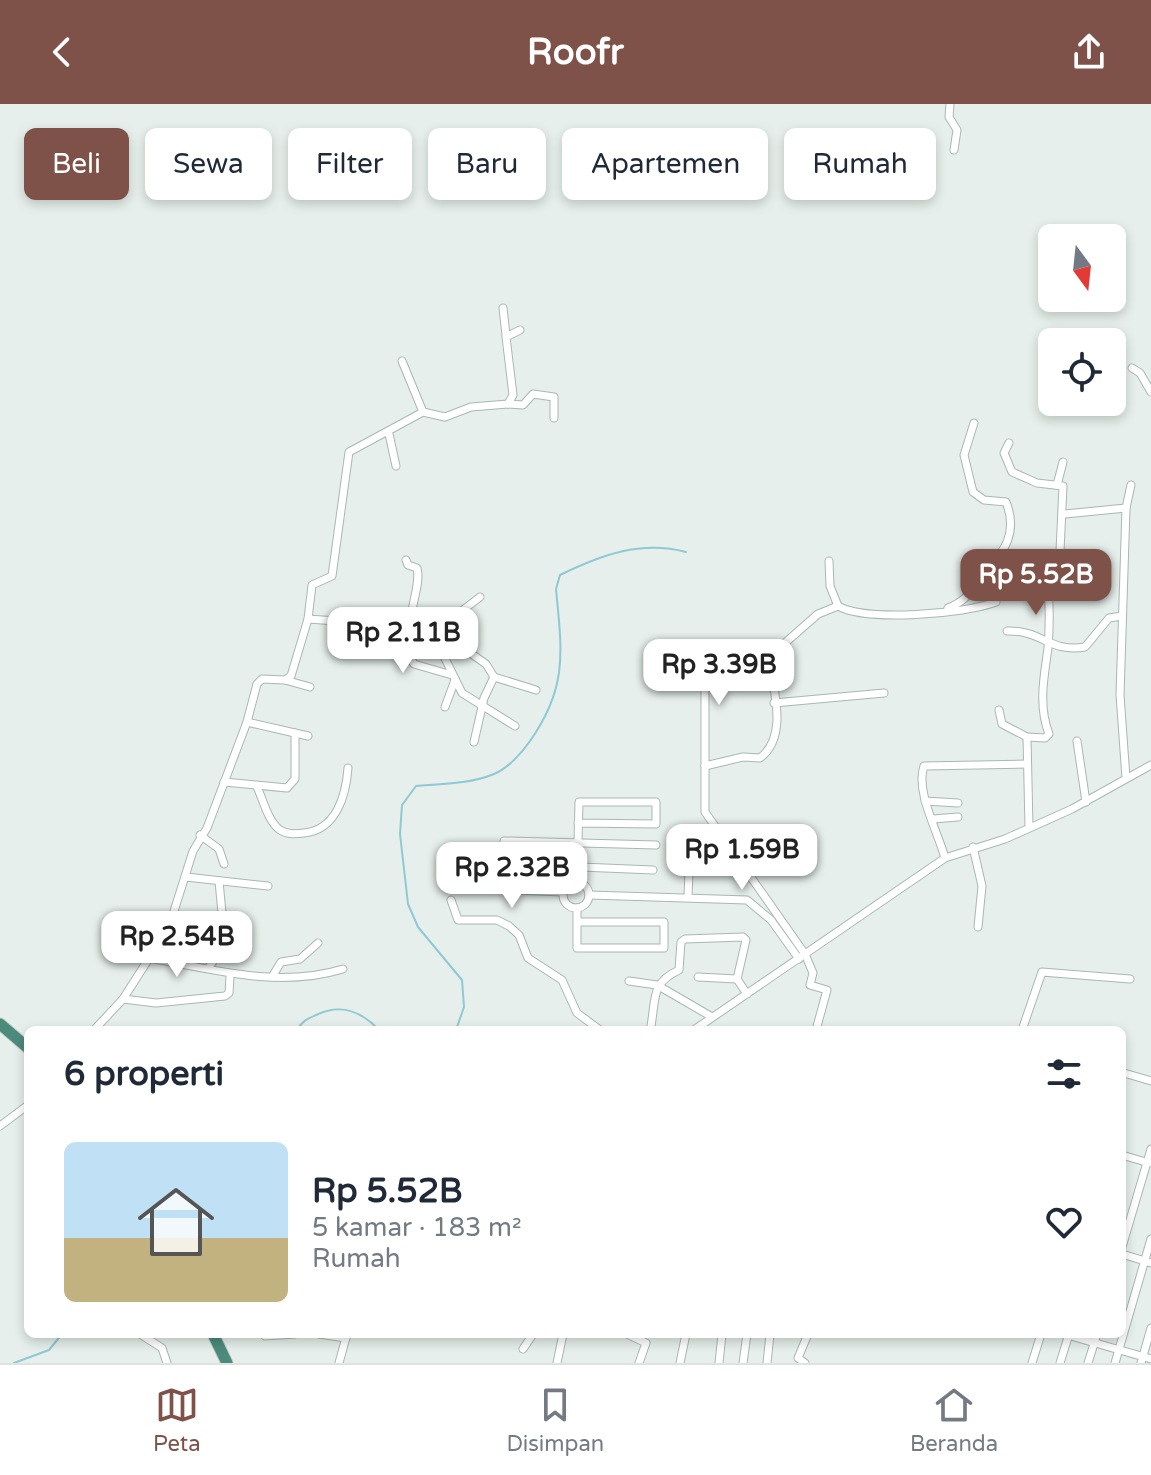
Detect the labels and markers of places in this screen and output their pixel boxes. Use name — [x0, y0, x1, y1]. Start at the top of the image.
pin: Rp 5.52B — [953, 549, 1119, 617]
pin: Rp 2.11B — [320, 607, 486, 675]
pin: Rp 3.39B — [636, 639, 802, 707]
pin: Rp 1.59B — [659, 824, 825, 892]
pin: Rp 2.32B — [429, 842, 595, 910]
pin: Rp 2.54B — [94, 911, 260, 979]

